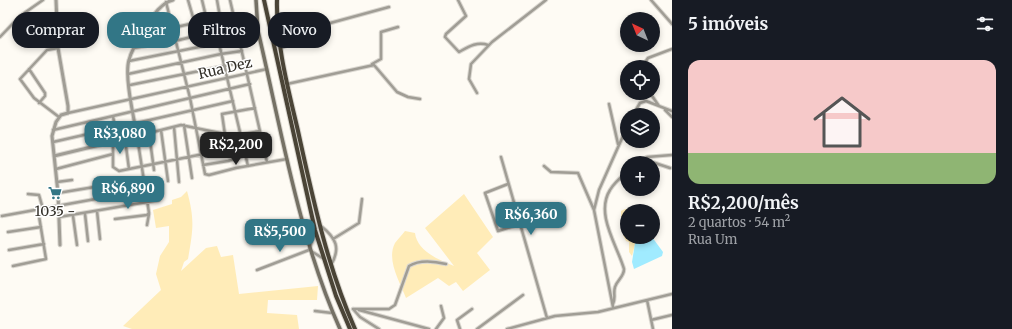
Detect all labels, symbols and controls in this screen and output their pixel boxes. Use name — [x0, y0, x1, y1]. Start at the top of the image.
chip: Comprar — [12, 12, 99, 48]
chip: Alugar — [107, 12, 180, 48]
chip: Filtros — [188, 12, 260, 48]
chip: Novo — [268, 12, 331, 48]
north arrow — [620, 12, 660, 52]
map controls — [620, 12, 660, 244]
text: 5 imóveis — [688, 13, 768, 35]
icon: filters — [974, 13, 996, 35]
street label: Rua Dez — [196, 53, 254, 83]
button: locate — [620, 60, 660, 100]
icon: home — [806, 86, 878, 158]
button: layers — [620, 108, 660, 148]
pin: R$3,080 — [83, 121, 157, 155]
text: R$3,080 — [94, 125, 146, 142]
pin: R$2,200 — [199, 132, 273, 166]
text: R$2,200 — [209, 136, 263, 153]
button: + — [620, 156, 660, 196]
pin: R$6,890 — [91, 176, 165, 210]
text: R$6,890 — [101, 180, 155, 197]
supermarket icon: 1035 - — [47, 185, 63, 201]
text: R$2,200/mês — [688, 192, 799, 214]
place label: 1035 - — [35, 202, 75, 220]
pin: R$6,360 — [494, 202, 568, 236]
button: − — [620, 204, 660, 244]
text: R$6,360 — [504, 206, 558, 223]
text: 2 quartos · 54 m² — [688, 214, 790, 231]
pin: R$5,500 — [243, 219, 317, 253]
text: R$5,500 — [254, 223, 306, 240]
text: Rua Um — [688, 231, 737, 248]

